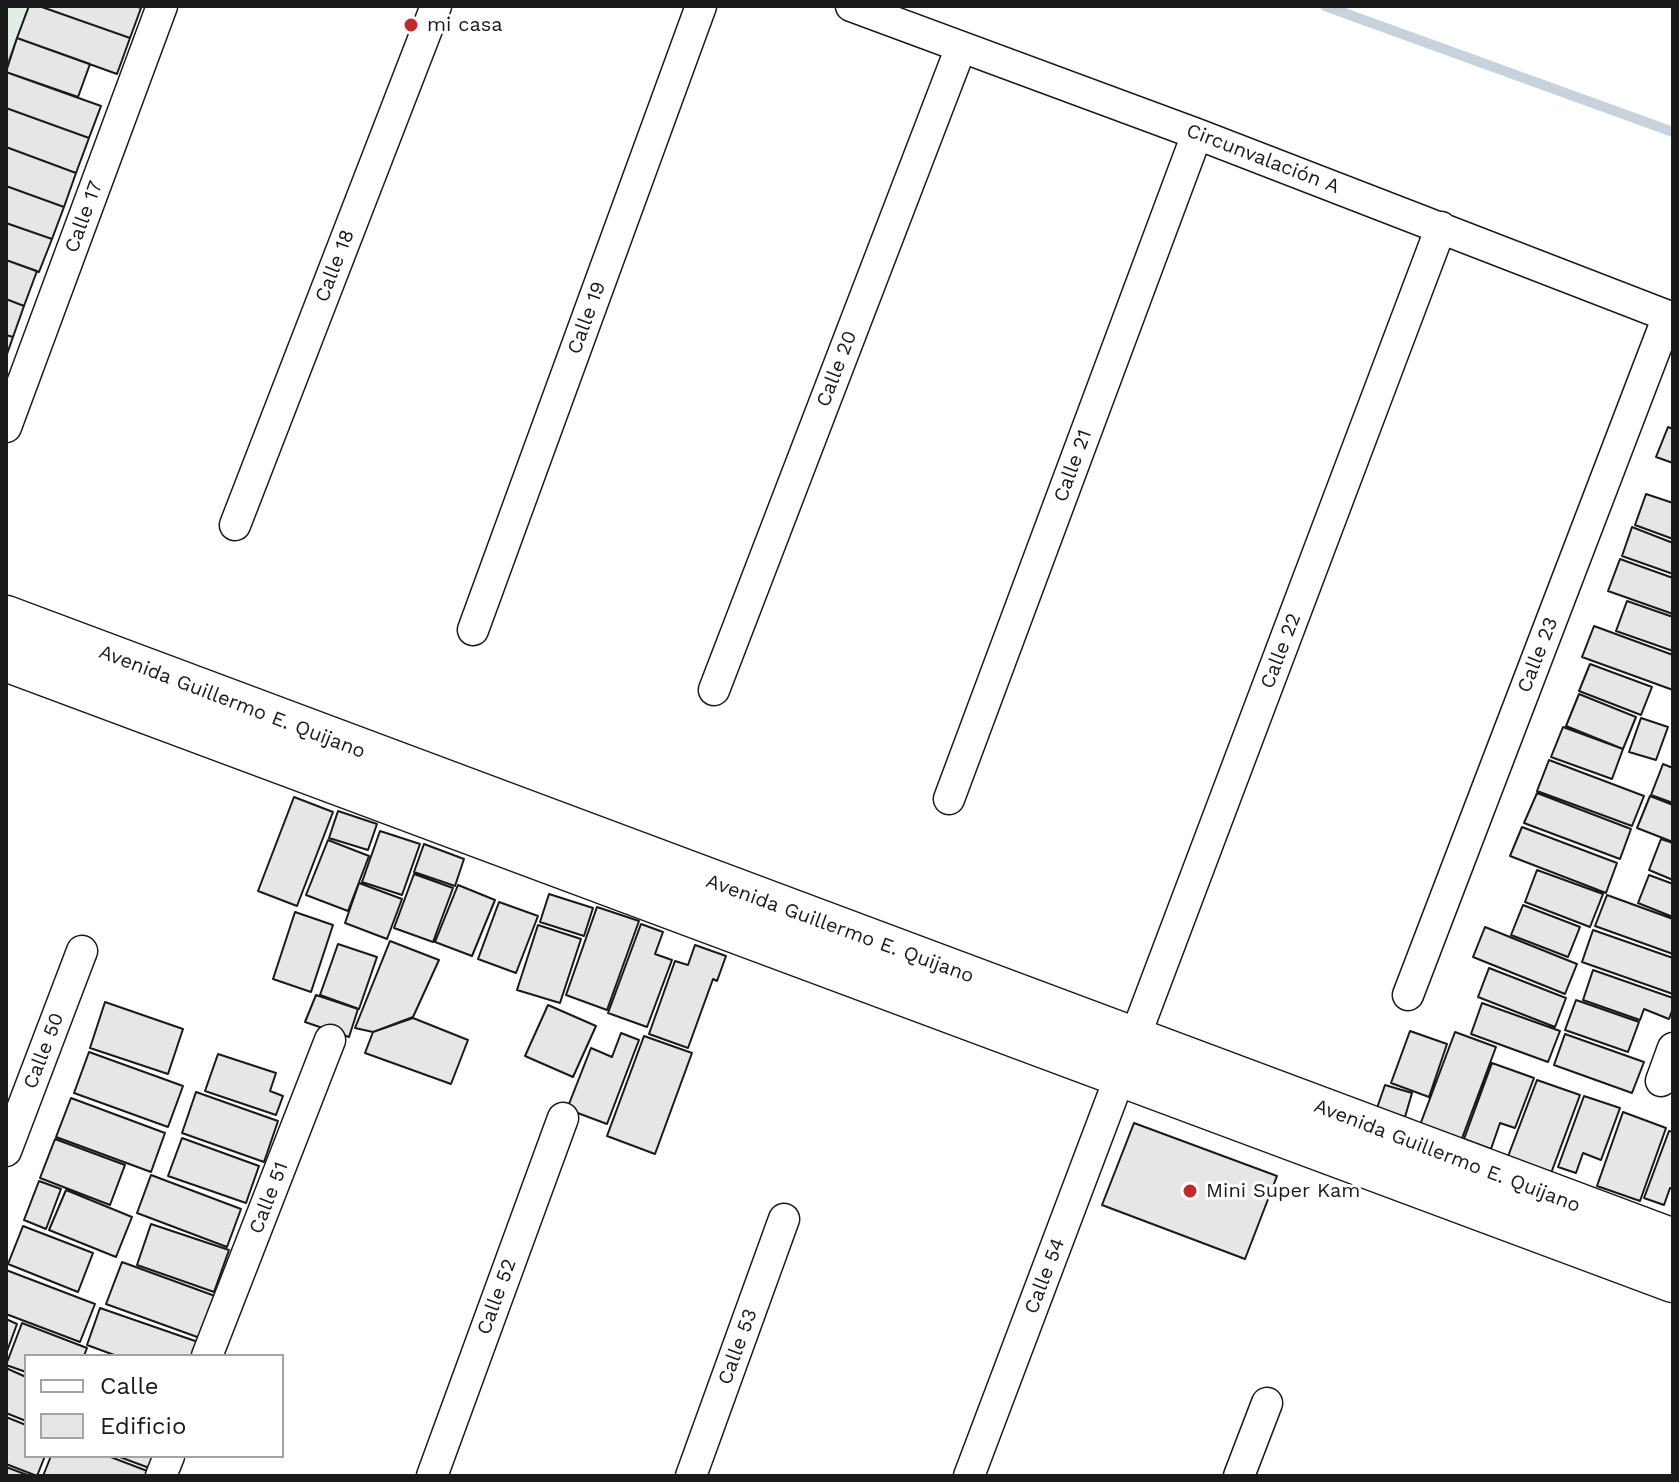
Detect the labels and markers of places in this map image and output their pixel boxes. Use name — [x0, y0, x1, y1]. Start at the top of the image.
place label: mi casa — [427, 13, 503, 37]
marker: mi casa — [402, 16, 420, 34]
place label: Mini Super Kam — [1206, 1179, 1360, 1203]
marker: Mini Super Kam — [1181, 1182, 1199, 1200]

